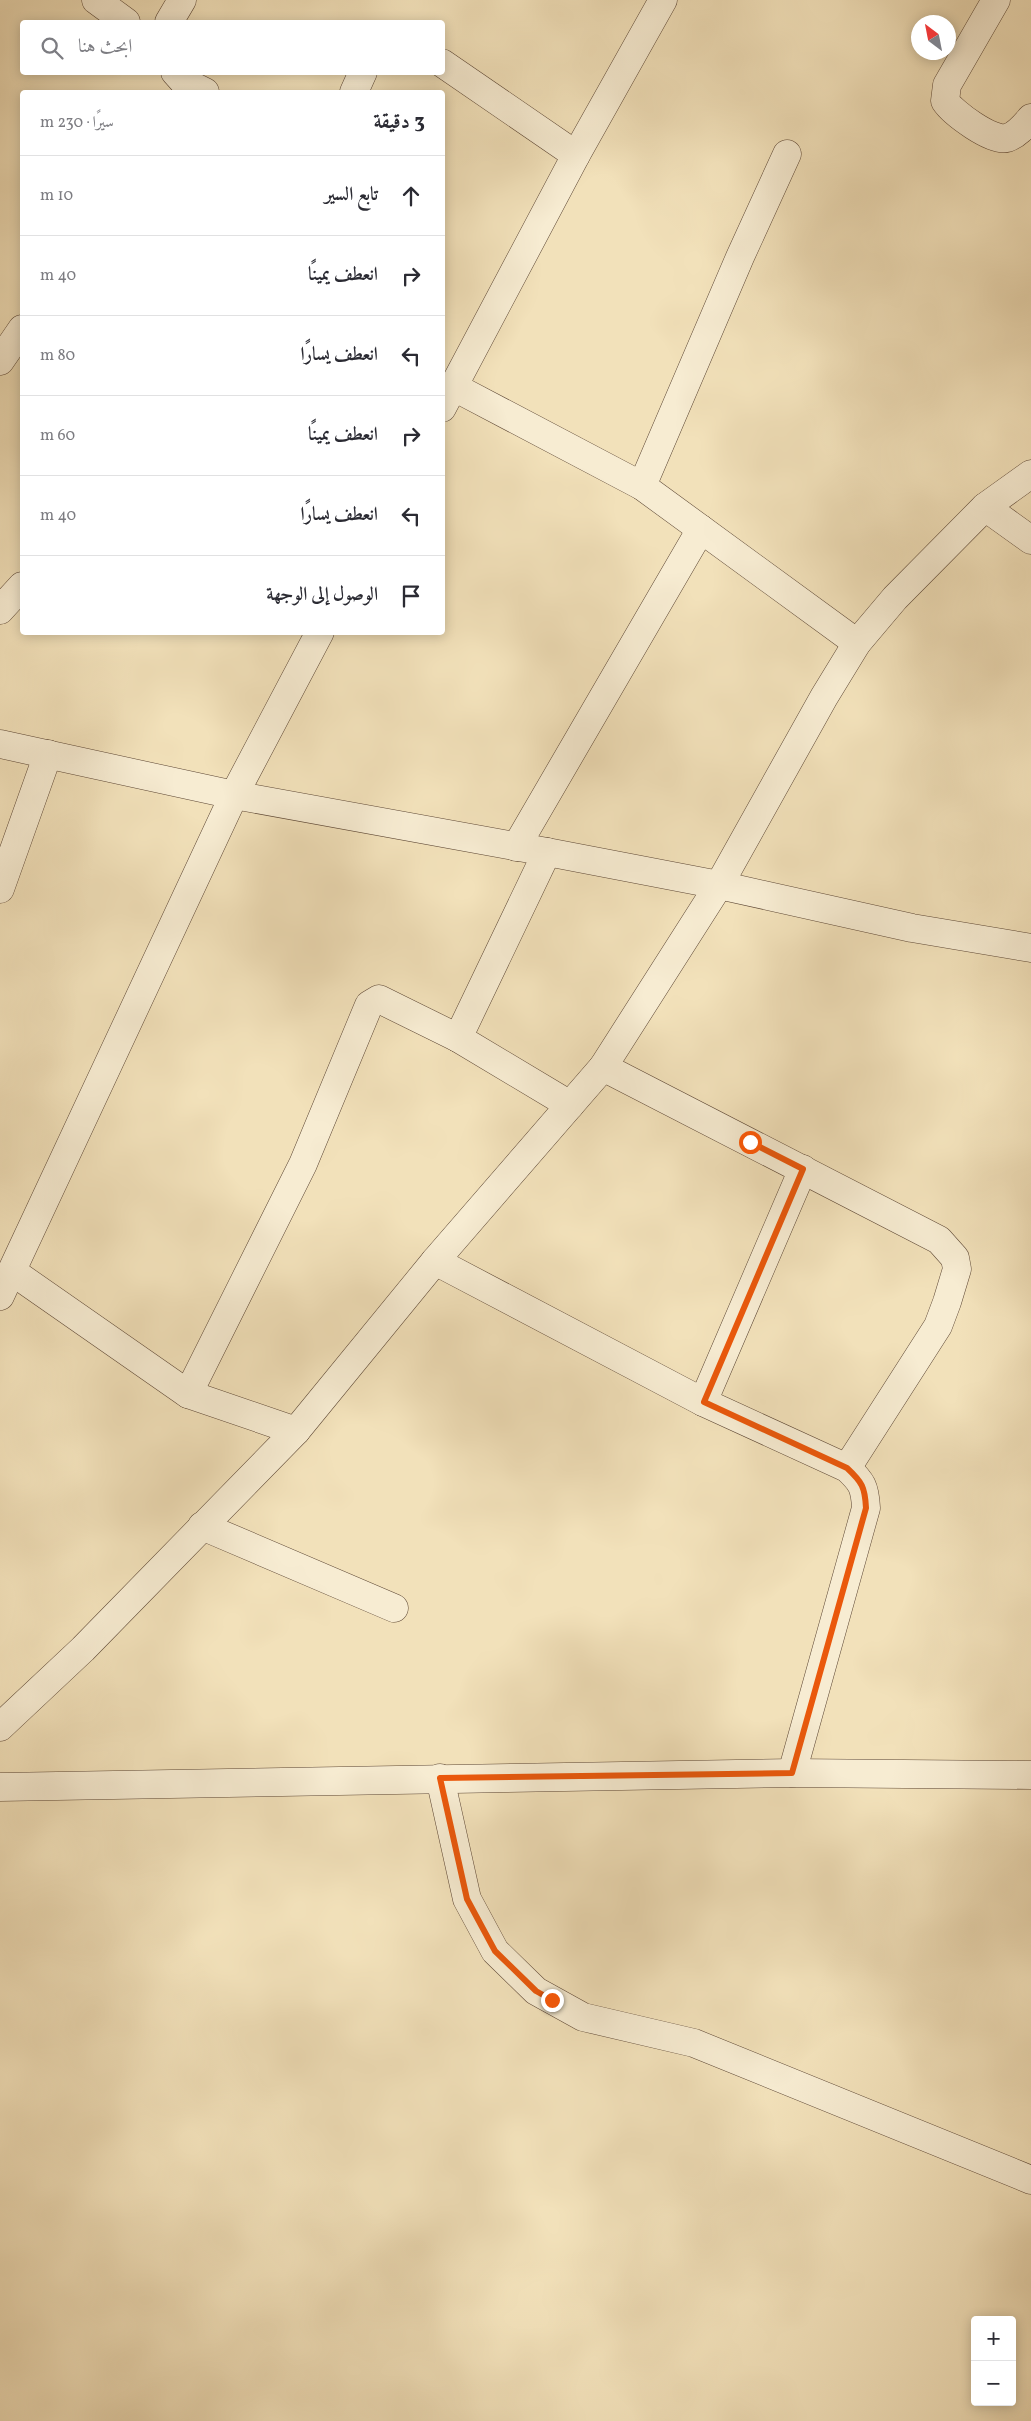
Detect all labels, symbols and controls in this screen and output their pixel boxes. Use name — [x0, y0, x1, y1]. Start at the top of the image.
north arrow — [911, 15, 956, 60]
search box — [20, 20, 445, 75]
icon: search — [38, 34, 66, 62]
text: ابحث هنا — [78, 34, 132, 60]
text: 3 دقيقة — [373, 108, 425, 137]
text: سيرًا · 230 m — [40, 112, 114, 134]
text: تابع السير — [325, 182, 378, 208]
icon: ahead — [397, 182, 425, 210]
text: 10 m — [40, 185, 73, 207]
text: انعطف يمينًا — [308, 262, 378, 288]
icon: right — [397, 262, 425, 290]
text: 40 m — [40, 265, 76, 287]
text: انعطف يسارًا — [300, 342, 378, 368]
icon: left — [397, 342, 425, 370]
text: 80 m — [40, 345, 75, 367]
text: انعطف يمينًا — [308, 422, 378, 448]
icon: right — [397, 422, 425, 450]
text: 60 m — [40, 425, 75, 447]
text: انعطف يسارًا — [300, 502, 378, 528]
icon: left — [397, 502, 425, 530]
text: 40 m — [40, 505, 76, 527]
text: الوصول إلى الوجهة — [266, 582, 378, 608]
icon: arrive — [397, 582, 425, 610]
route start — [739, 1131, 762, 1154]
route end — [541, 1989, 564, 2012]
map controls — [971, 2316, 1016, 2406]
button: + — [971, 2316, 1016, 2361]
button: − — [971, 2361, 1016, 2406]

